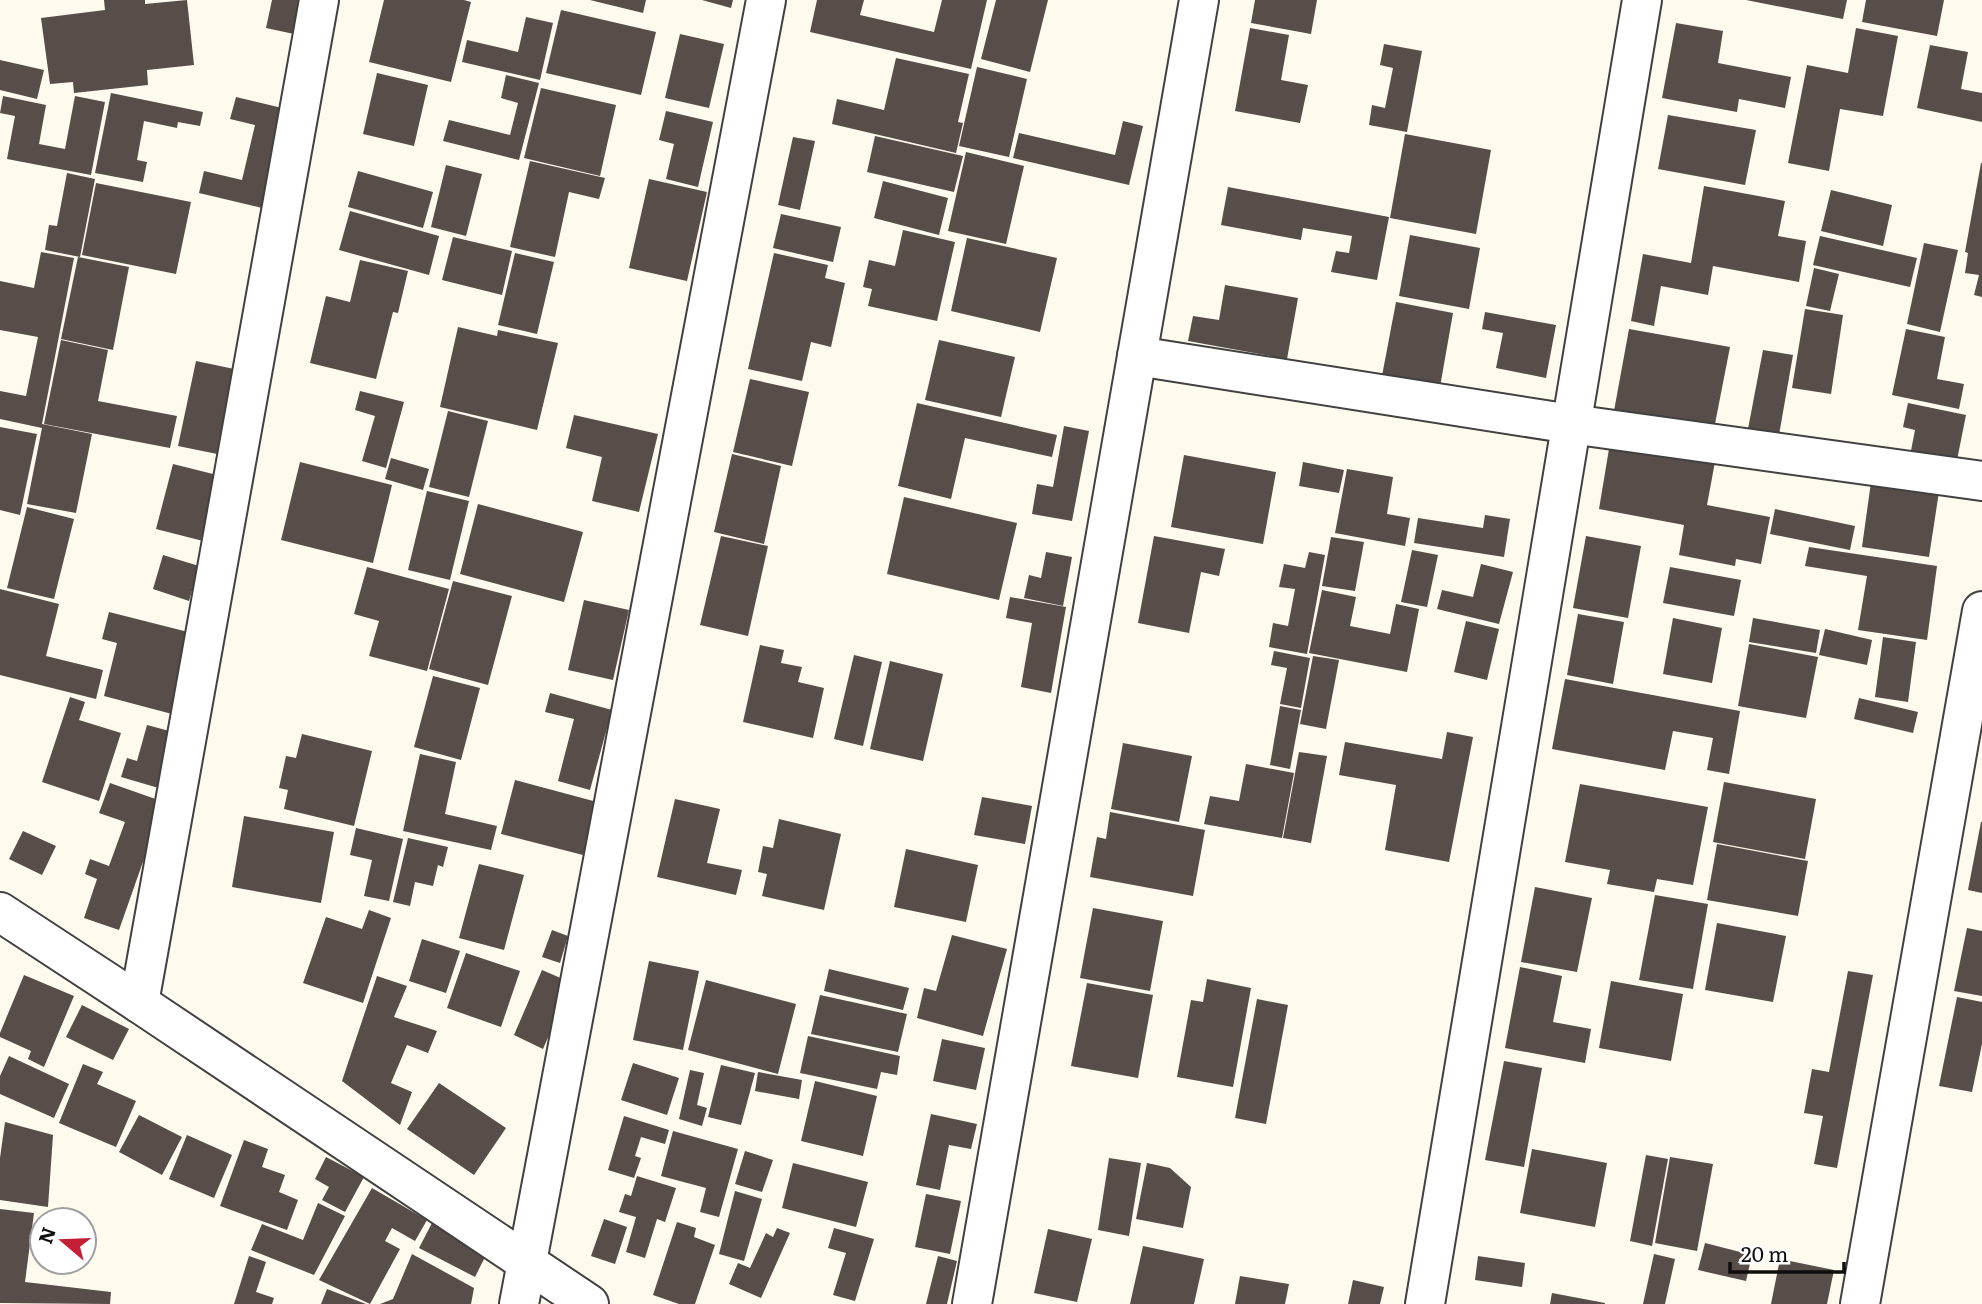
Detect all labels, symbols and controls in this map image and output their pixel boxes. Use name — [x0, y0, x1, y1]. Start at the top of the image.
north arrow — [28, 1206, 98, 1276]
text: N — [30, 1223, 62, 1247]
scale bar — [1730, 1230, 1844, 1274]
text: 20 m — [1741, 1237, 1788, 1268]

